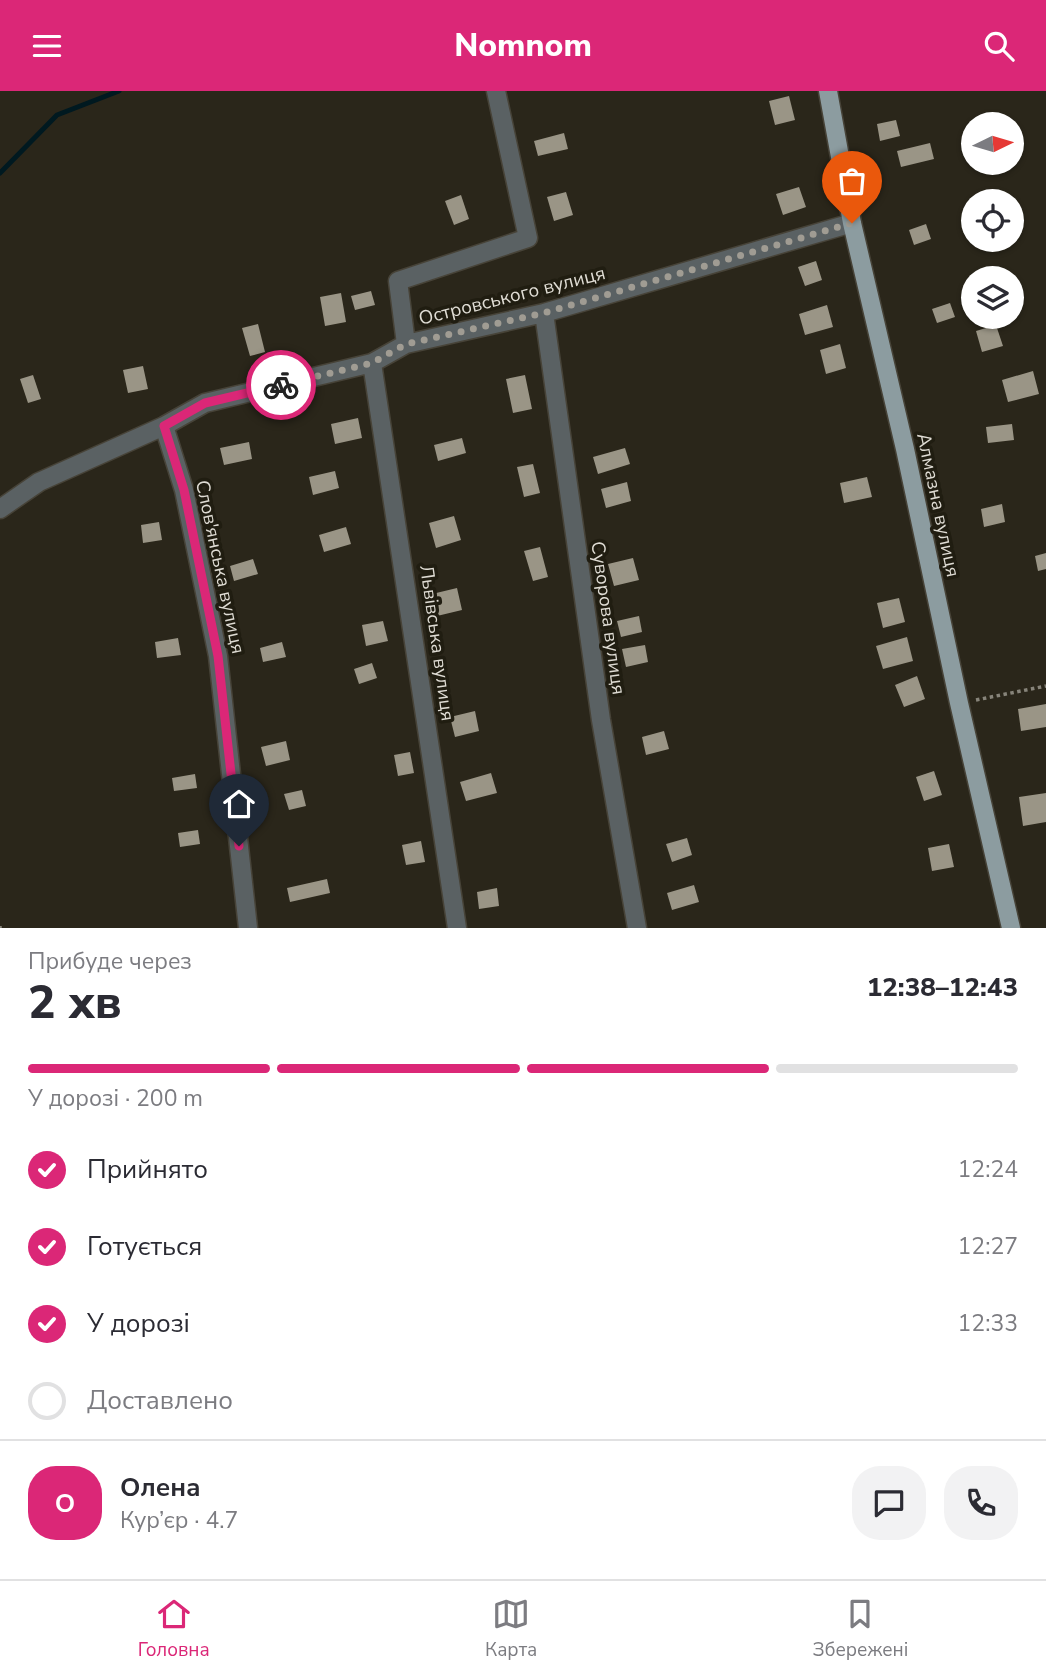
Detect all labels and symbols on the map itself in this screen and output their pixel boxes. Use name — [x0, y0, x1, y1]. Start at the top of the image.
north arrow — [961, 112, 1024, 175]
pin — [822, 151, 882, 223]
street label: Островського вулиця — [416, 260, 608, 332]
courier — [246, 350, 316, 420]
street label: Алмазна вулиця — [910, 431, 966, 579]
street label: Слов'янська вулиця — [189, 478, 251, 656]
street label: Суворова вулиця — [584, 540, 632, 696]
street label: Львівська вулиця — [413, 563, 461, 723]
pin — [209, 774, 269, 846]

